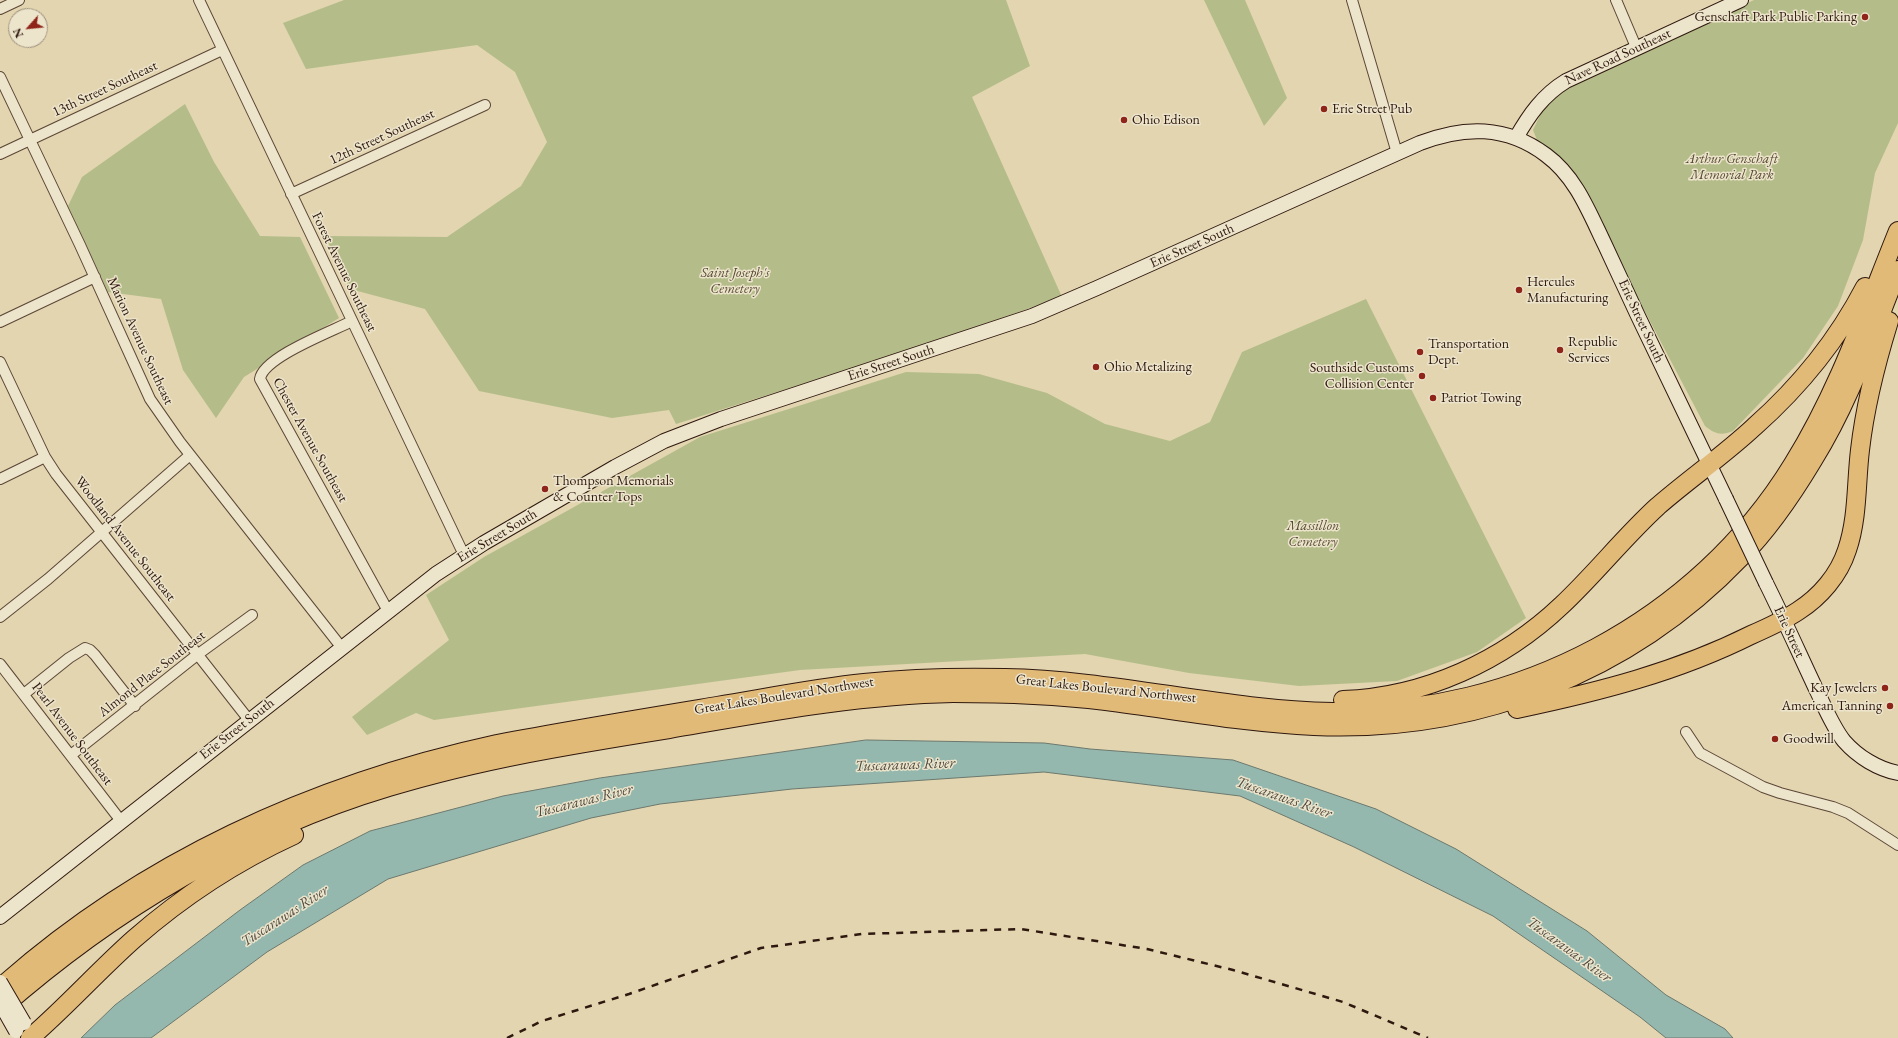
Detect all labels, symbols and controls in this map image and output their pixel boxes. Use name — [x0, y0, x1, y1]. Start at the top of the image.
north arrow — [8, 8, 48, 48]
place label: Genschaft Park Public Parking — [1694, 9, 1857, 25]
marker: Genschaft Park Public Parking — [1860, 12, 1870, 22]
street label: Nave Road Southeast — [1562, 25, 1674, 89]
text: N — [10, 26, 26, 40]
street label: 13th Street Southeast — [50, 57, 160, 121]
place label: Erie Street Pub — [1332, 101, 1412, 117]
marker: Erie Street Pub — [1319, 104, 1329, 114]
street label: 12th Street Southeast — [327, 105, 437, 169]
place label: Ohio Edison — [1132, 112, 1200, 128]
marker: Ohio Edison — [1119, 115, 1129, 125]
park label: Arthur Genschaft Memorial Park — [1686, 151, 1778, 184]
street label: Forest Avenue Southeast — [308, 209, 380, 335]
street label: Erie Street South — [1147, 220, 1237, 272]
park label: Saint Joseph's Cemetery — [701, 265, 769, 298]
place label: Hercules Manufacturing — [1527, 274, 1608, 306]
street label: Marion Avenue Southeast — [103, 275, 177, 407]
street label: Erie Street South — [1614, 277, 1668, 365]
marker: Hercules Manufacturing — [1514, 285, 1524, 295]
place label: Republic Services — [1568, 334, 1618, 366]
place label: Transportation Dept. — [1428, 336, 1509, 368]
street label: Erie Street South — [845, 341, 937, 385]
marker: Republic Services — [1555, 345, 1565, 355]
marker: Transportation Dept. — [1415, 347, 1425, 357]
place label: Ohio Metalizing — [1104, 359, 1192, 375]
place label: Southside Customs Collision Center — [1310, 360, 1414, 392]
marker: Ohio Metalizing — [1091, 362, 1101, 372]
marker: Southside Customs Collision Center — [1417, 371, 1427, 381]
street label: Chester Avenue Southeast — [269, 375, 351, 505]
place label: Patriot Towing — [1441, 390, 1521, 406]
marker: Patriot Towing — [1428, 393, 1438, 403]
street label: Woodland Avenue Southeast — [71, 473, 179, 605]
place label: Thompson Memorials & Counter Tops — [553, 473, 674, 506]
marker: Thompson Memorials & Counter Tops — [540, 484, 550, 494]
street label: Erie Street South — [454, 506, 540, 566]
park label: Massillon Cemetery — [1287, 518, 1339, 550]
street label: Erie Street — [1770, 604, 1808, 660]
street label: Almond Place Southeast — [95, 627, 209, 721]
street label: Great Lakes Boulevard Northwest — [1015, 671, 1197, 707]
street label: Great Lakes Boulevard Northwest — [693, 674, 875, 718]
street label: Pearl Avenue Southeast — [28, 679, 116, 789]
place label: Kay Jewelers — [1810, 680, 1877, 696]
marker: Kay Jewelers — [1880, 683, 1890, 693]
street label: Erie Street South — [196, 695, 278, 763]
place label: American Tanning — [1781, 698, 1882, 714]
marker: American Tanning — [1885, 701, 1895, 711]
place label: Goodwill — [1783, 731, 1834, 747]
marker: Goodwill — [1770, 734, 1780, 744]
water label: Tuscarawas River — [855, 754, 955, 776]
water label: Tuscarawas River — [1234, 773, 1334, 823]
water label: Tuscarawas River — [533, 780, 635, 822]
water label: Tuscarawas River — [238, 881, 332, 951]
water label: Tuscarawas River — [1523, 913, 1615, 987]

